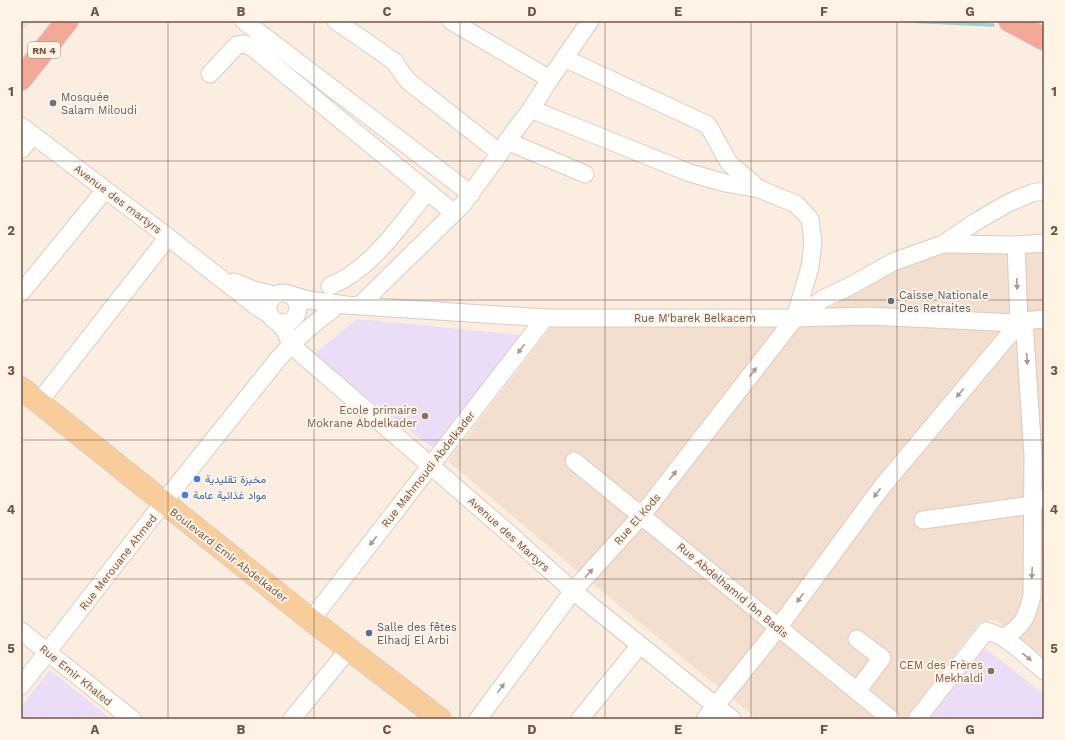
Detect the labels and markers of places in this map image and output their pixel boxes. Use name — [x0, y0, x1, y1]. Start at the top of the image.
place label: Mosquée Salam Miloudi — [61, 91, 137, 117]
marker: Mosquée Salam Miloudi — [48, 98, 58, 108]
place label: Caisse Nationale Des Retraites — [899, 289, 988, 315]
marker: Caisse Nationale Des Retraites — [886, 296, 896, 306]
place label: Ecole primaire Mokrane Abdelkader — [307, 404, 418, 430]
marker: Ecole primaire Mokrane Abdelkader — [420, 411, 430, 421]
place label: مخبزة تقليدية — [205, 473, 266, 486]
marker: مخبزة تقليدية — [192, 474, 202, 484]
place label: مواد غذائية عامة — [193, 489, 267, 502]
marker: مواد غذائية عامة — [180, 490, 190, 500]
place label: Salle des fêtes Elhadj El Arbi — [377, 621, 457, 647]
marker: Salle des fêtes Elhadj El Arbi — [364, 628, 374, 638]
place label: CEM des Frères Mekhaldi — [899, 659, 983, 685]
marker: CEM des Frères Mekhaldi — [986, 666, 996, 676]

